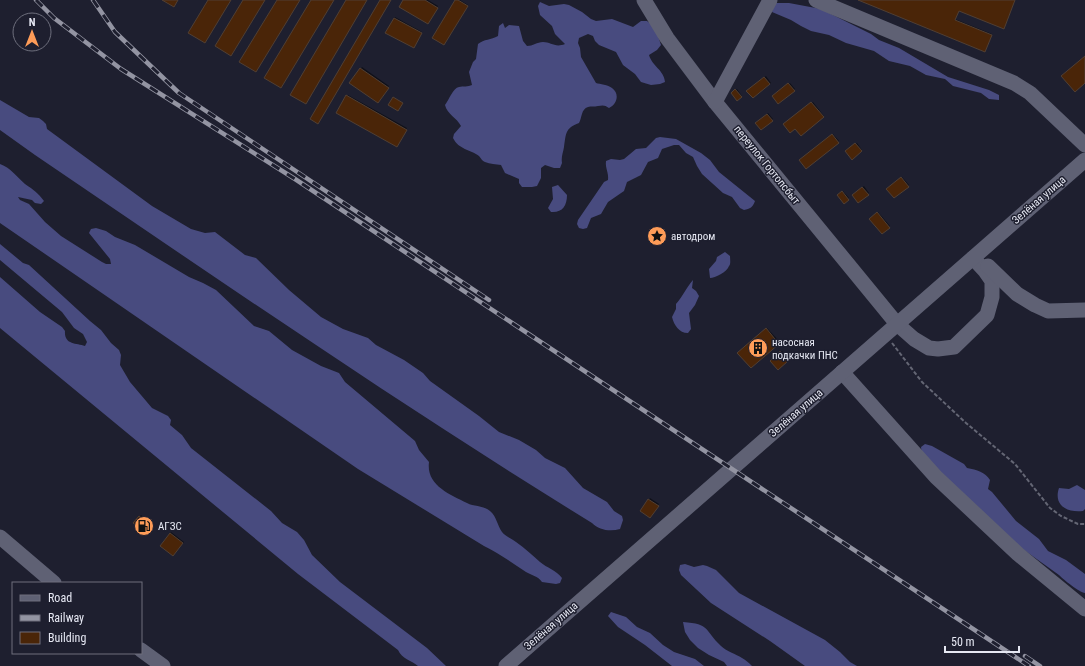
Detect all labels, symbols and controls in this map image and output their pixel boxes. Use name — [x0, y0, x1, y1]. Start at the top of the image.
north arrow — [12, 12, 52, 52]
text: N — [29, 16, 36, 29]
street label: переулок Гортопсбыт — [731, 123, 803, 207]
street label: Зелёная улица — [1009, 173, 1069, 227]
place icon: автодром — [646, 225, 668, 247]
place label: автодром — [671, 230, 715, 243]
place label: насосная подкачки ПНС — [772, 336, 838, 362]
building icon: насосная подкачки ПНС — [747, 337, 769, 359]
street label: Зелёная улица — [766, 386, 826, 440]
fuel station icon: АГЗС — [133, 515, 155, 537]
place label: АГЗС — [158, 520, 182, 533]
legend — [12, 582, 142, 654]
text: Road — [48, 591, 72, 605]
street label: Зелёная улица — [521, 599, 581, 653]
text: Railway — [48, 611, 84, 625]
scale bar — [945, 628, 1019, 654]
text: Building — [48, 631, 86, 645]
text: 50 m — [951, 635, 975, 649]

